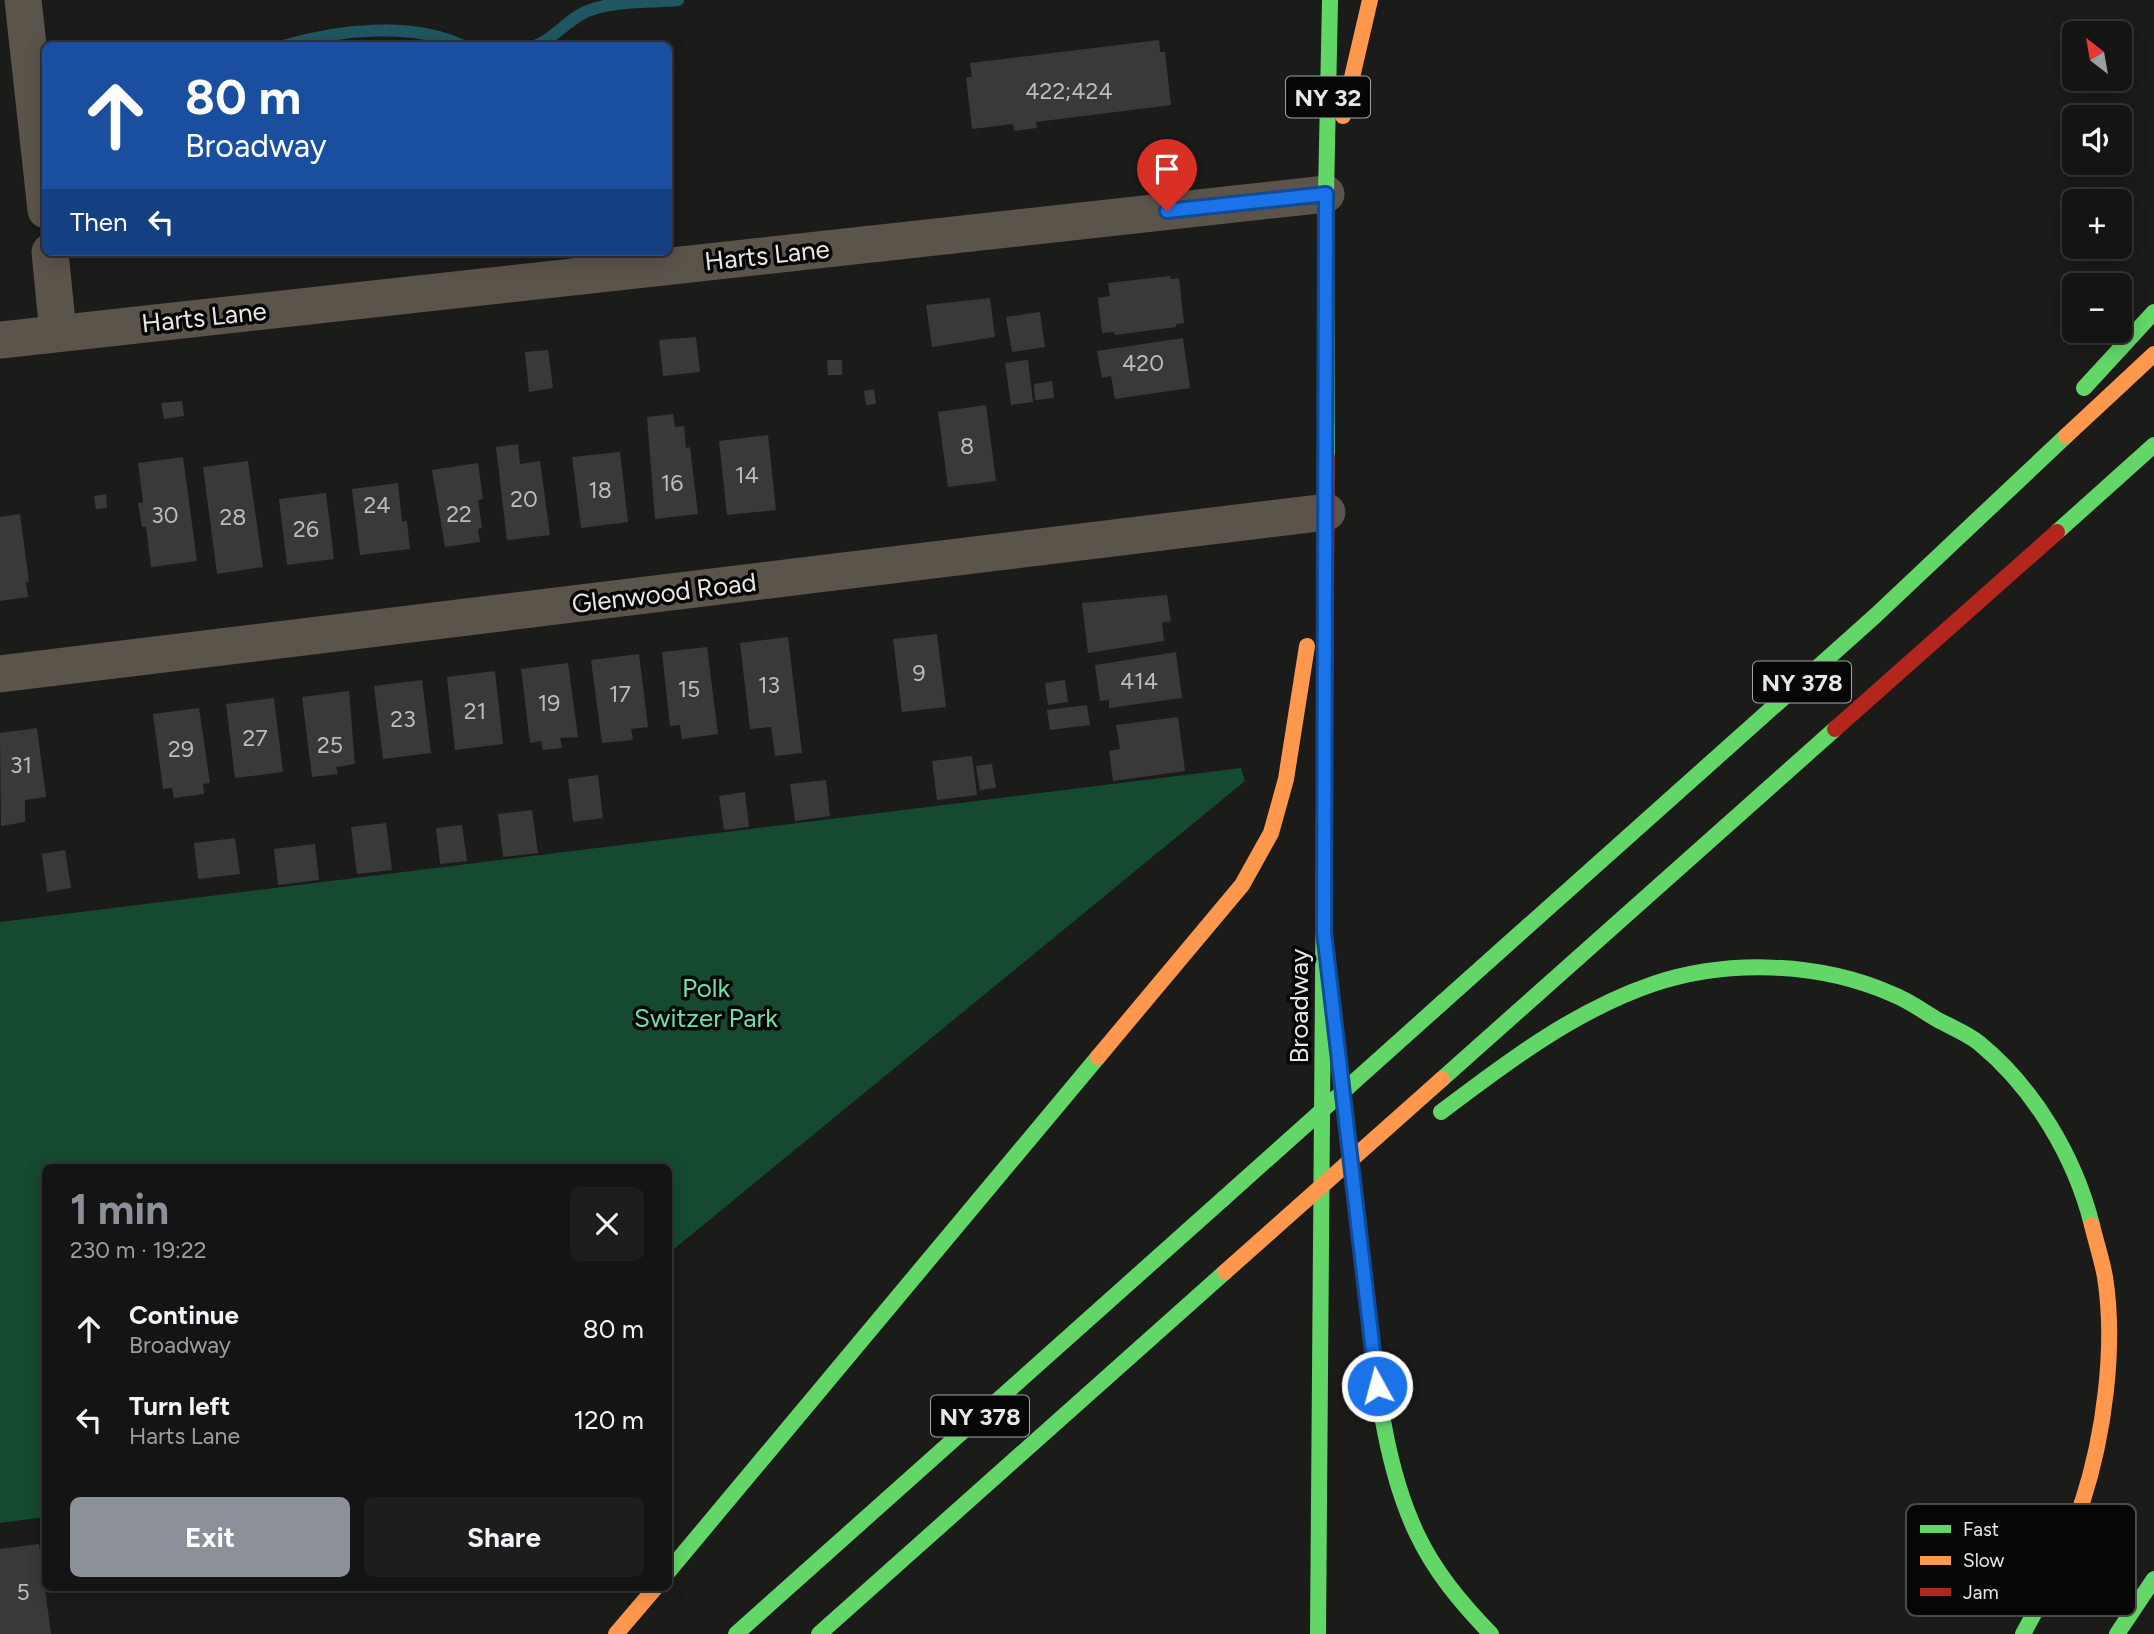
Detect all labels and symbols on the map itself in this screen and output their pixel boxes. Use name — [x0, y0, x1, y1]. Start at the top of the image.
north arrow — [2062, 21, 2132, 91]
road number: NY 32 — [1286, 76, 1370, 118]
house number: 422;424 — [1025, 77, 1113, 105]
pin — [1137, 139, 1197, 211]
street label: Harts Lane — [703, 233, 831, 277]
street label: Harts Lane — [140, 295, 268, 339]
house number: 420 — [1122, 349, 1164, 377]
house number: 8 — [960, 432, 974, 460]
house number: 14 — [735, 461, 759, 489]
house number: 16 — [661, 469, 683, 497]
house number: 18 — [588, 476, 612, 504]
house number: 20 — [510, 485, 538, 513]
house number: 24 — [363, 491, 391, 519]
house number: 22 — [446, 500, 472, 528]
house number: 30 — [151, 501, 179, 529]
house number: 28 — [220, 503, 246, 531]
house number: 26 — [293, 515, 319, 543]
street label: Glenwood Road — [570, 566, 758, 620]
house number: 9 — [912, 659, 926, 687]
road number: NY 378 — [1753, 662, 1851, 702]
house number: 414 — [1120, 667, 1158, 695]
house number: 13 — [758, 671, 780, 699]
house number: 15 — [678, 675, 700, 703]
house number: 17 — [609, 680, 631, 708]
house number: 19 — [538, 689, 560, 717]
house number: 21 — [464, 697, 486, 725]
house number: 23 — [390, 705, 416, 733]
house number: 27 — [242, 724, 268, 752]
house number: 25 — [317, 731, 343, 759]
house number: 29 — [168, 735, 194, 763]
house number: 31 — [10, 751, 32, 779]
street label: Broadway — [1283, 948, 1315, 1064]
park label: Polk Switzer Park — [634, 972, 778, 1034]
position arrow — [1340, 1349, 1414, 1423]
road number: NY 378 — [931, 1396, 1029, 1436]
legend — [1906, 1504, 2136, 1616]
text: Fast — [1963, 1518, 1999, 1541]
text: Slow — [1963, 1549, 2005, 1572]
house number: 5 — [16, 1578, 30, 1606]
text: Jam — [1963, 1581, 1999, 1604]

